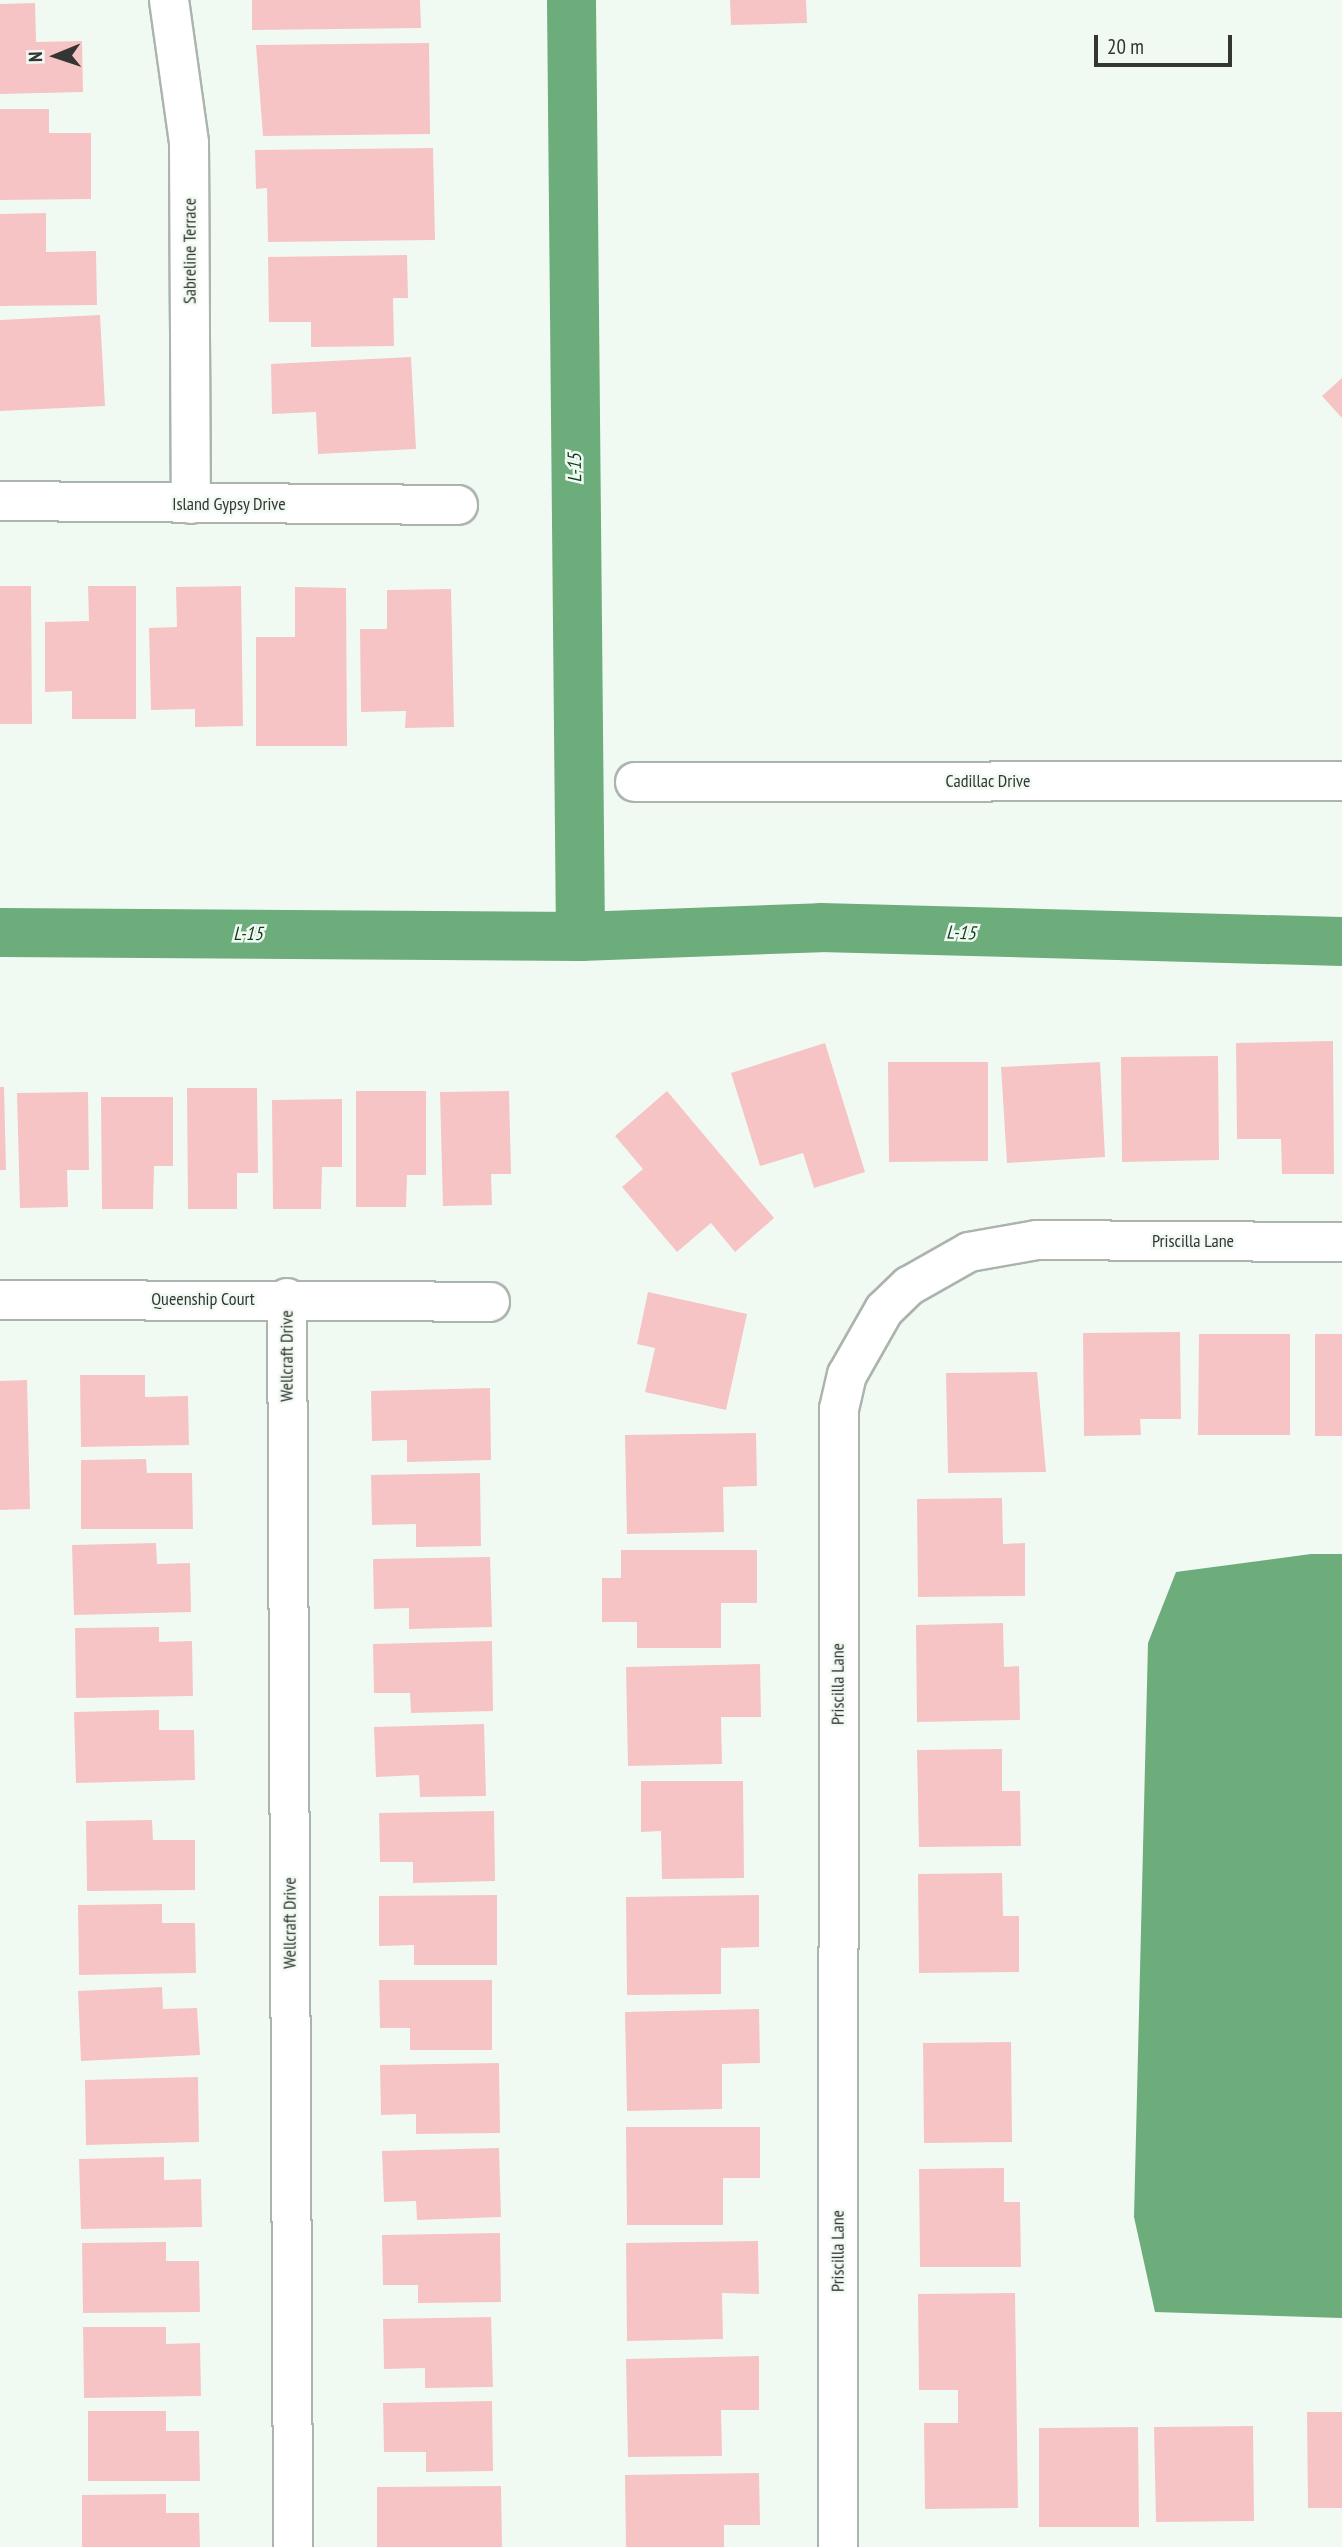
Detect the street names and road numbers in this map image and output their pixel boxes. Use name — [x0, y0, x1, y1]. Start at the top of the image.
street label: Sabreline Terrace — [179, 198, 201, 304]
street label: Island Gypsy Drive — [172, 493, 286, 515]
street label: Cadillac Drive — [945, 770, 1031, 792]
street label: Priscilla Lane — [1152, 1230, 1234, 1252]
street label: Queenship Court — [151, 1288, 255, 1310]
street label: Wellcraft Drive — [276, 1310, 298, 1402]
street label: Priscilla Lane — [827, 1643, 849, 1725]
street label: Wellcraft Drive — [279, 1877, 301, 1969]
street label: Priscilla Lane — [827, 2210, 849, 2292]

